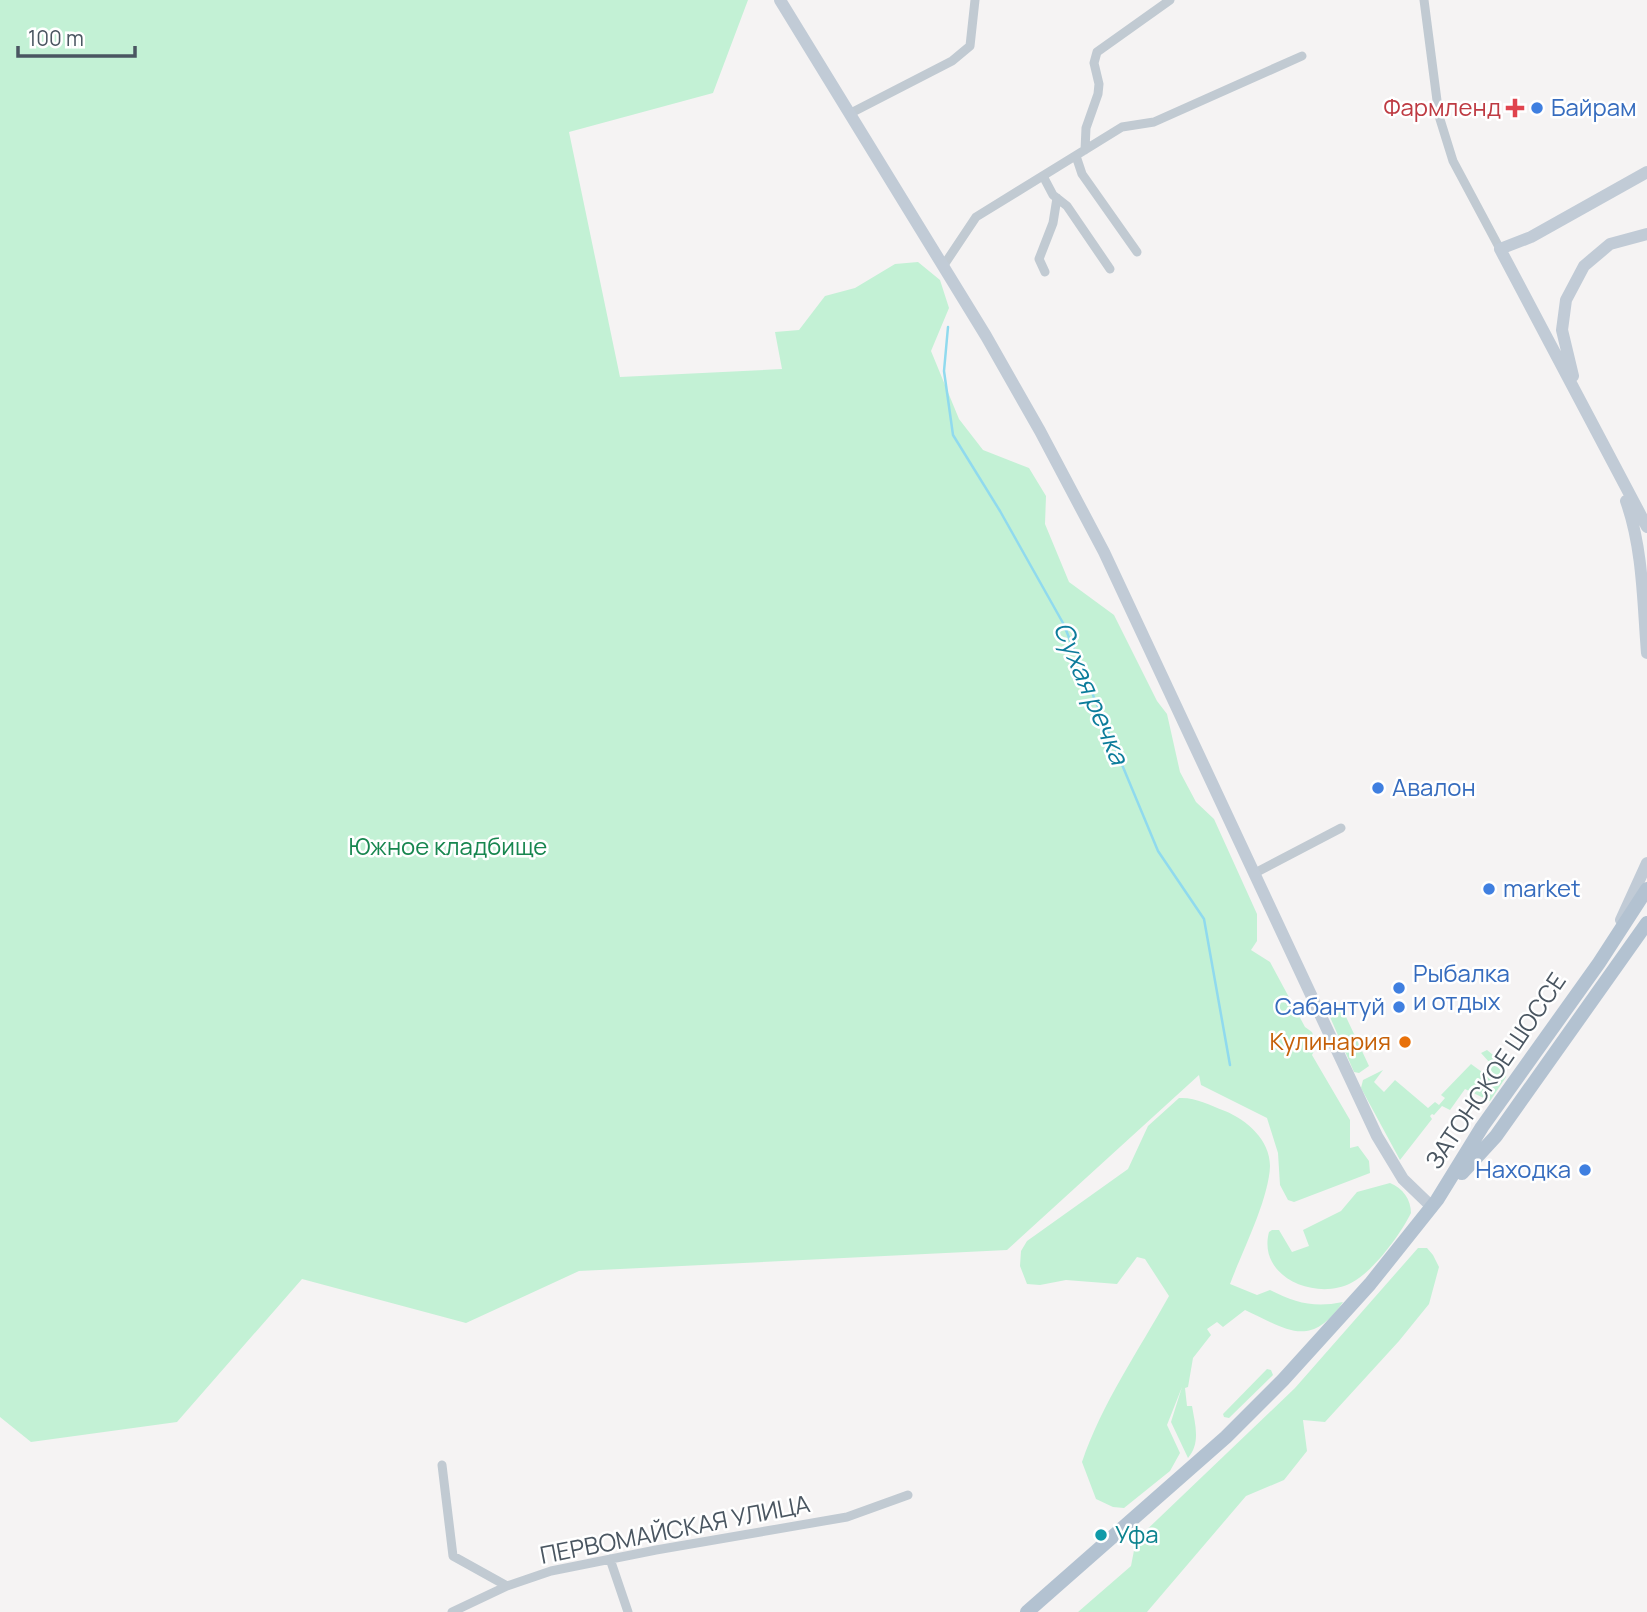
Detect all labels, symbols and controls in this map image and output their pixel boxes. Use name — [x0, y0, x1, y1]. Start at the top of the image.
scale bar — [18, 14, 135, 58]
text: 100 m — [28, 24, 84, 52]
place label: Фармленд — [1383, 90, 1501, 123]
place label: Байрам — [1551, 90, 1637, 123]
marker: Фармленд — [1507, 100, 1523, 116]
marker: Байрам — [1529, 100, 1545, 116]
water label: Сухая речка — [1046, 616, 1139, 771]
place label: Авалон — [1392, 770, 1476, 803]
marker: Авалон — [1370, 780, 1386, 796]
park label: Южное кладбище — [349, 829, 547, 862]
place label: market — [1503, 871, 1581, 904]
marker: market — [1481, 881, 1497, 897]
place label: Рыбалка и отдых — [1413, 956, 1510, 1017]
street label: ЗАТОНСКОЕ ШОССЕ — [1417, 966, 1573, 1175]
marker: Рыбалка и отдых — [1391, 980, 1407, 996]
place label: Сабантуй — [1275, 989, 1385, 1022]
marker: Сабантуй — [1391, 999, 1407, 1015]
place label: Кулинария — [1270, 1024, 1391, 1057]
marker: Кулинария — [1397, 1034, 1413, 1050]
place label: Находка — [1475, 1152, 1571, 1185]
marker: Находка — [1577, 1162, 1593, 1178]
street label: ПЕРВОМАЙСКАЯ УЛИЦА — [537, 1486, 812, 1571]
place label: Уфа — [1115, 1517, 1159, 1550]
marker: Уфа — [1093, 1527, 1109, 1543]

